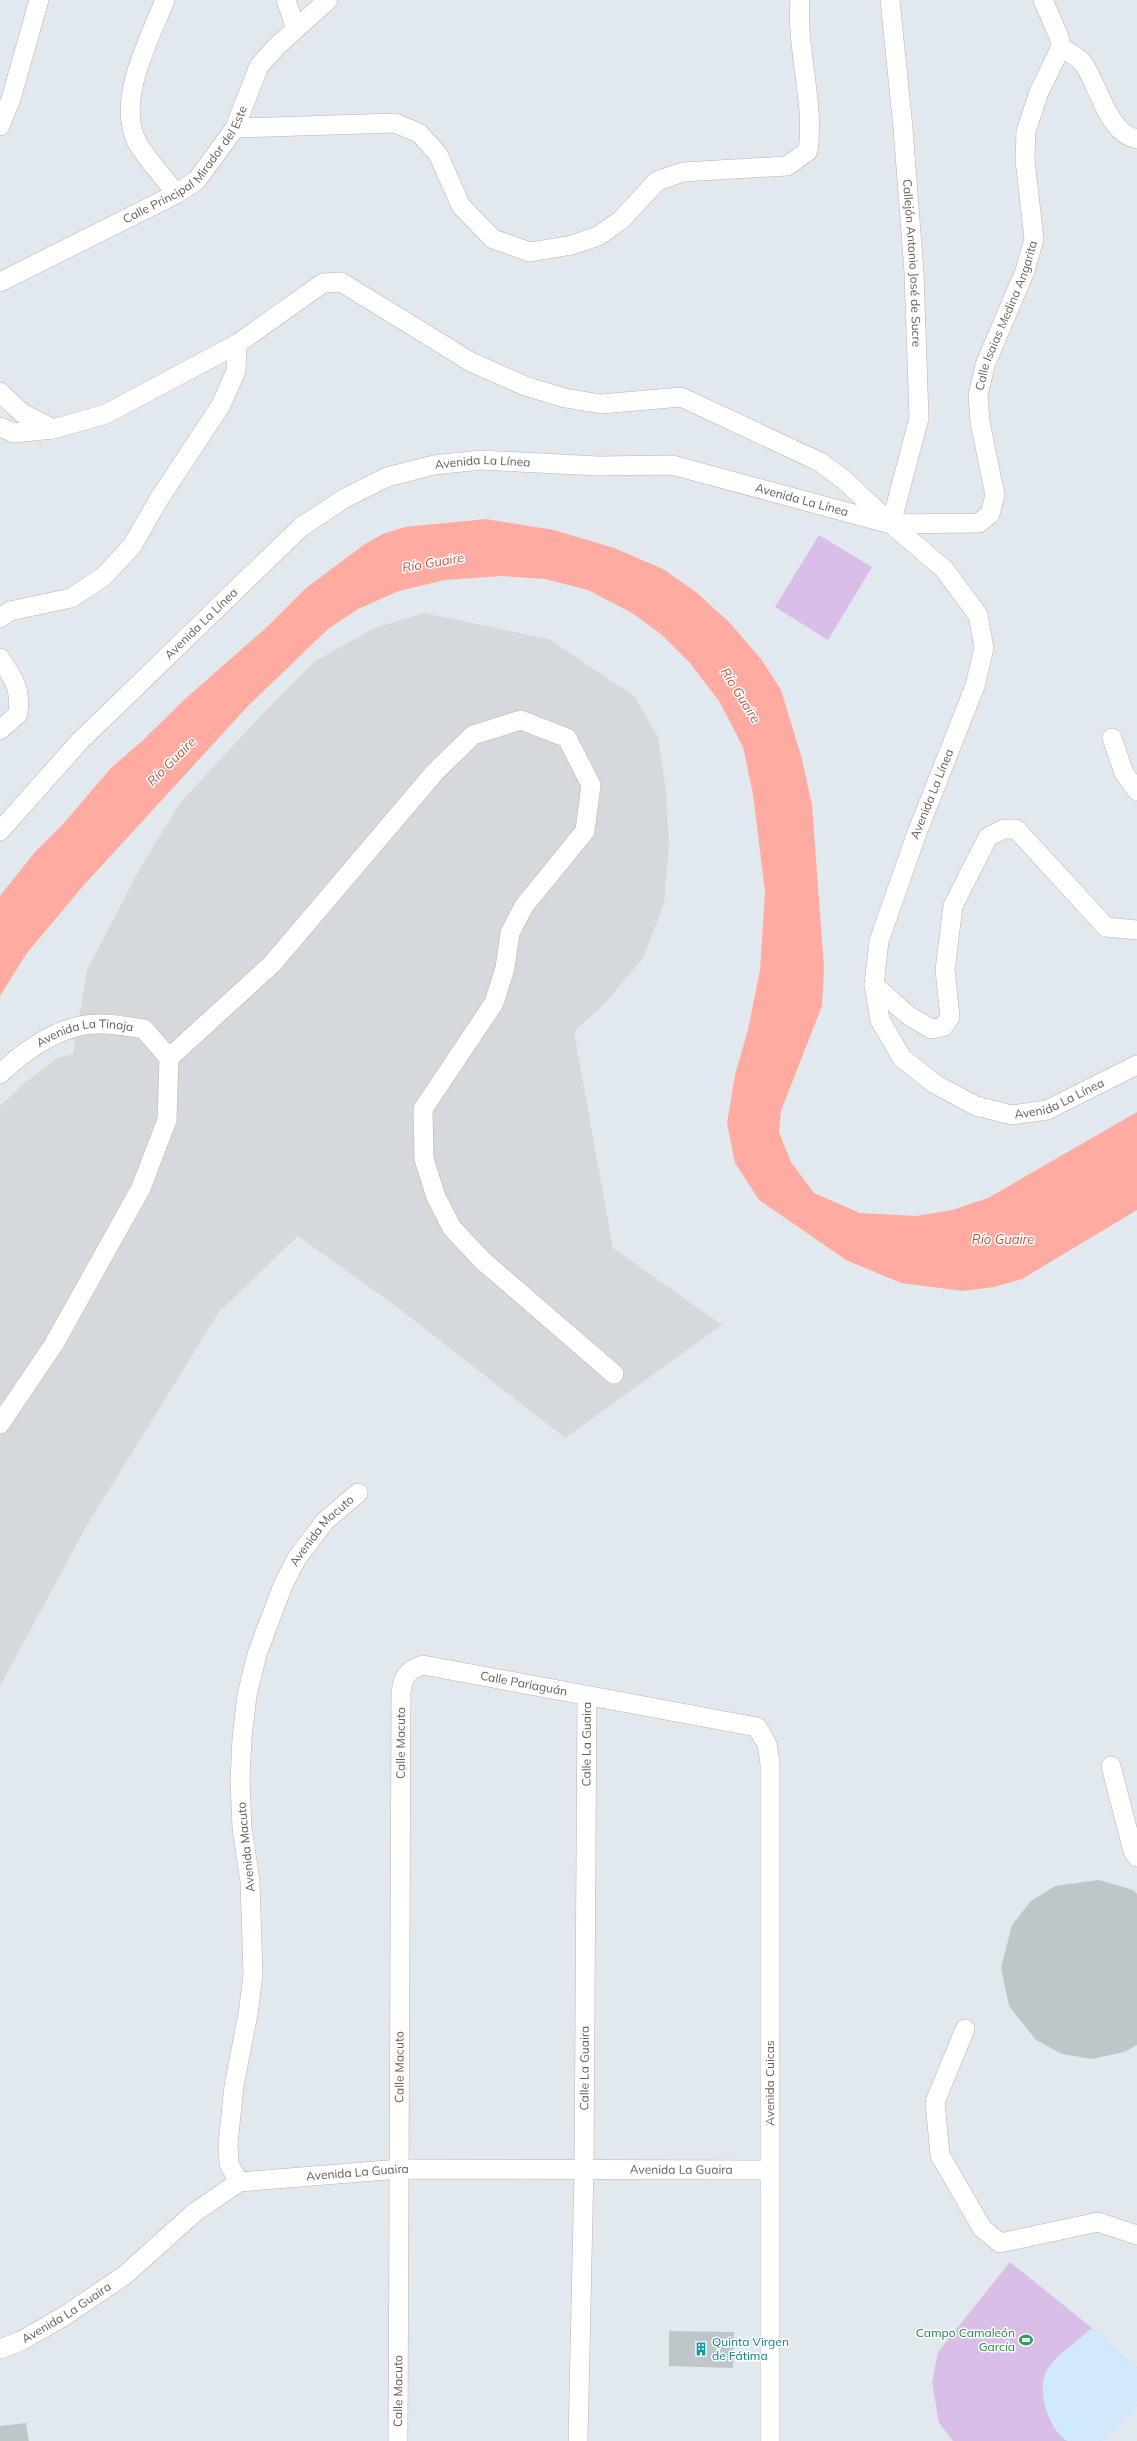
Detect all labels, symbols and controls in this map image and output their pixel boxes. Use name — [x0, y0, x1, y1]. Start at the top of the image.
street label: Calle Principal Mirador del Este — [120, 103, 250, 226]
street label: Callejón Antonio José de Sucre — [900, 178, 925, 347]
street label: Calle Isaias Medina Angarita — [971, 239, 1040, 392]
street label: Avenida La Línea — [434, 452, 531, 472]
street label: Avenida La Línea — [754, 480, 850, 519]
water label: Río Guaire — [401, 549, 465, 575]
street label: Avenida La Línea — [161, 585, 240, 662]
water label: Río Guaire — [718, 664, 764, 726]
water label: Río Guaire — [143, 733, 199, 789]
street label: Avenida La Línea — [907, 747, 956, 841]
street label: Avenida La Tinaja — [33, 1016, 135, 1050]
street label: Avenida La Línea — [1013, 1075, 1106, 1122]
water label: Río Guaire — [972, 1231, 1034, 1247]
street label: Avenida Macuto — [286, 1492, 357, 1568]
street label: Calle Pariaguán — [479, 1668, 569, 1699]
street label: Calle La Guaira — [578, 1702, 594, 1787]
street label: Calle Macuto — [393, 1707, 408, 1779]
street label: Avenida Macuto — [233, 1801, 258, 1893]
street label: Calle La Guaira — [576, 2026, 592, 2111]
street label: Calle Macuto — [391, 2031, 407, 2103]
street label: Avenida Cuicas — [762, 2040, 777, 2126]
street label: Avenida La Guaira — [306, 2161, 409, 2184]
street label: Avenida La Guaira — [630, 2162, 733, 2177]
street label: Avenida La Guaira — [19, 2279, 114, 2346]
place label: Campo Camaleón García — [916, 2325, 1015, 2354]
sports icon: Campo Camaleón García — [1018, 2332, 1034, 2348]
place label: Quinta Virgen de Fátima — [712, 2334, 789, 2363]
building icon: Quinta Virgen de Fátima — [693, 2341, 709, 2357]
street label: Calle Macuto — [390, 2355, 405, 2427]

